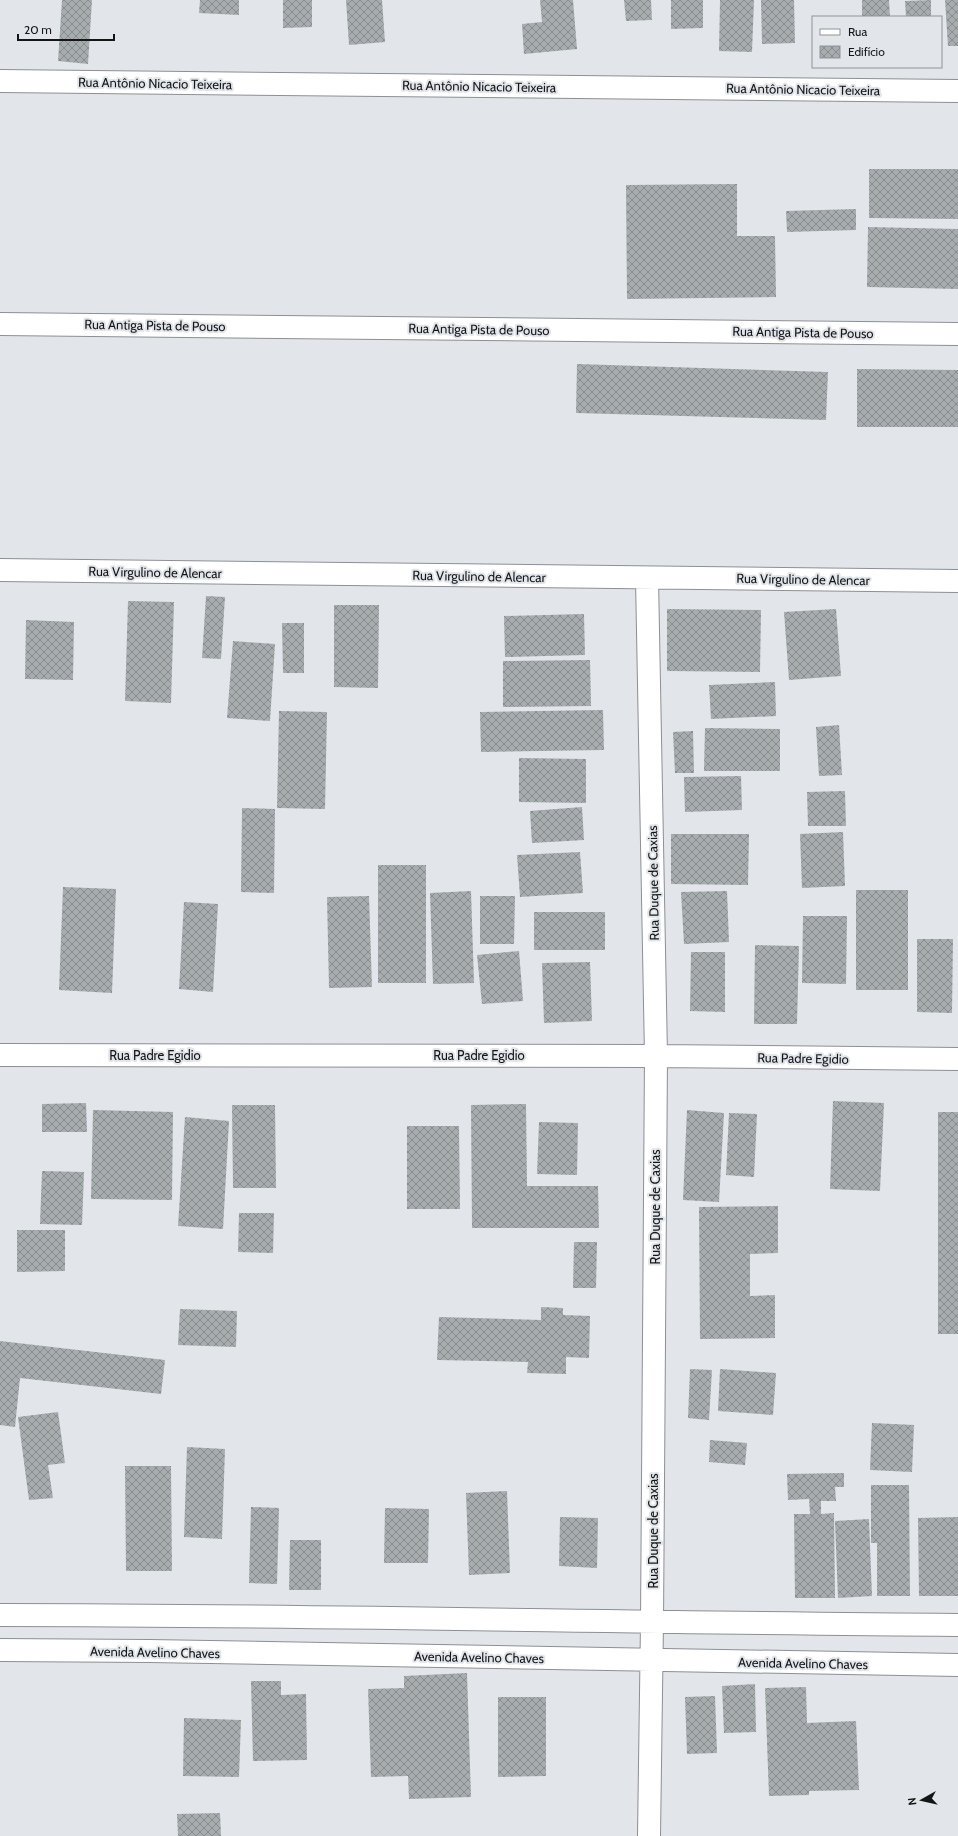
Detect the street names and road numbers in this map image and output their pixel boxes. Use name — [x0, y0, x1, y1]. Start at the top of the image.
street label: Rua Antônio Nicacio Teixeira — [78, 74, 233, 92]
street label: Rua Antônio Nicacio Teixeira — [402, 77, 557, 95]
street label: Rua Antônio Nicacio Teixeira — [726, 80, 881, 98]
street label: Rua Antiga Pista de Pouso — [84, 316, 226, 334]
street label: Rua Antiga Pista de Pouso — [408, 320, 550, 338]
street label: Rua Antiga Pista de Pouso — [732, 323, 874, 341]
street label: Rua Virgulino de Alencar — [88, 563, 223, 581]
street label: Rua Virgulino de Alencar — [412, 567, 547, 585]
street label: Rua Virgulino de Alencar — [736, 570, 871, 588]
street label: Rua Duque de Caxias — [644, 825, 662, 941]
street label: Rua Padre Egidio — [109, 1047, 201, 1063]
street label: Rua Padre Egidio — [433, 1047, 525, 1063]
street label: Rua Padre Egidio — [757, 1049, 849, 1067]
street label: Rua Duque de Caxias — [647, 1149, 663, 1265]
street label: Rua Duque de Caxias — [645, 1473, 661, 1589]
street label: Avenida Avelino Chaves — [90, 1643, 221, 1661]
street label: Avenida Avelino Chaves — [414, 1648, 545, 1666]
street label: Avenida Avelino Chaves — [738, 1654, 869, 1672]

